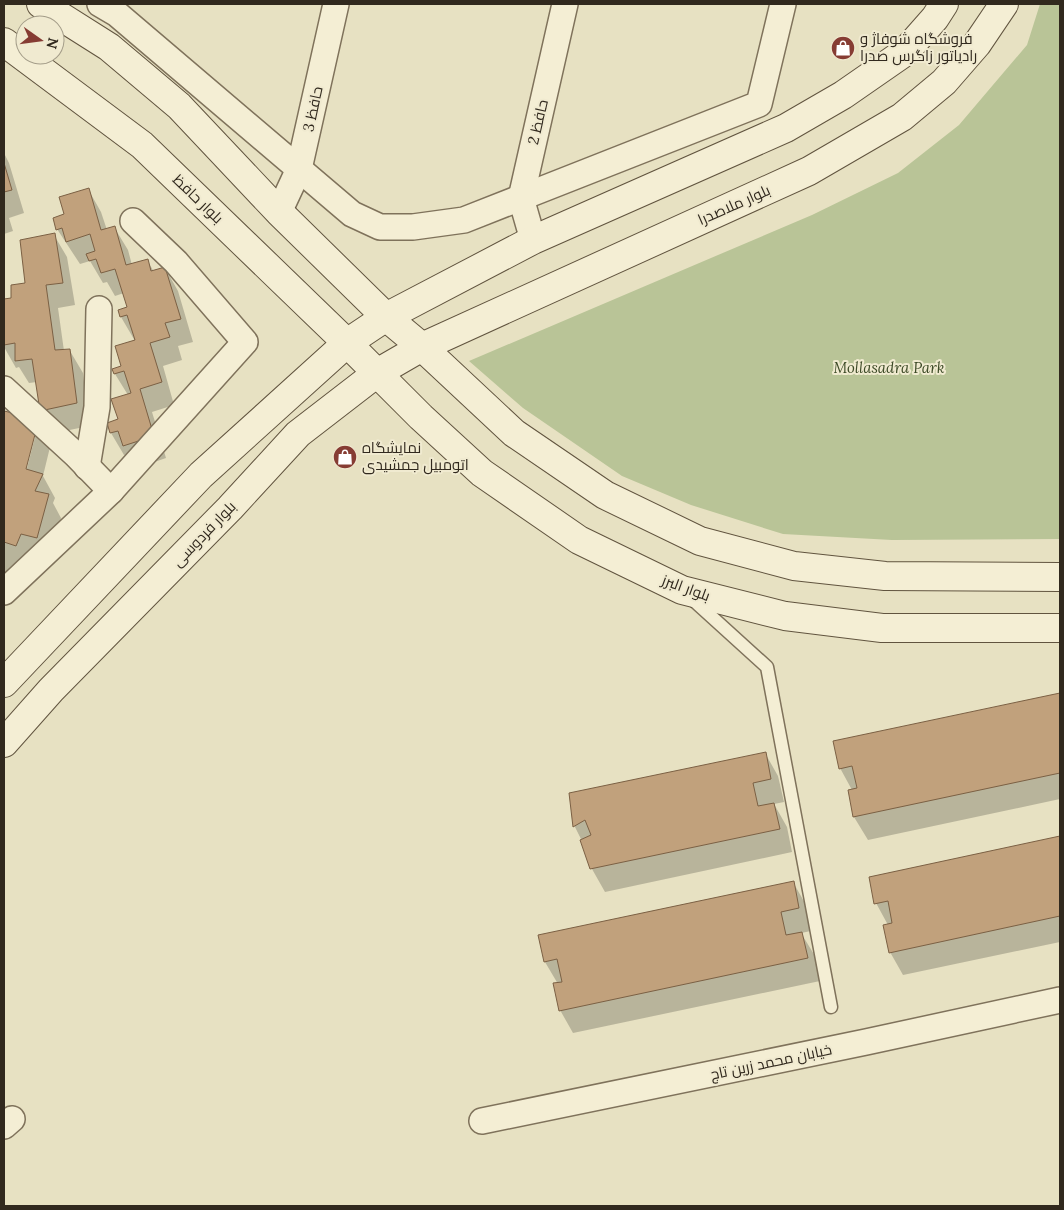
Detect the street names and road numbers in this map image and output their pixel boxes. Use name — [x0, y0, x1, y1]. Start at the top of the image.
street label: حافظ 3 — [298, 84, 327, 133]
street label: حافظ 2 — [523, 97, 552, 146]
street label: بلوار حافظ — [169, 170, 228, 227]
street label: بلوار ملاصدرا — [695, 180, 773, 229]
street label: بلوار فردوسی — [168, 497, 240, 571]
street label: بلوار البرز — [658, 570, 713, 605]
street label: خیابان محمد زرین تاج — [708, 1039, 834, 1086]

